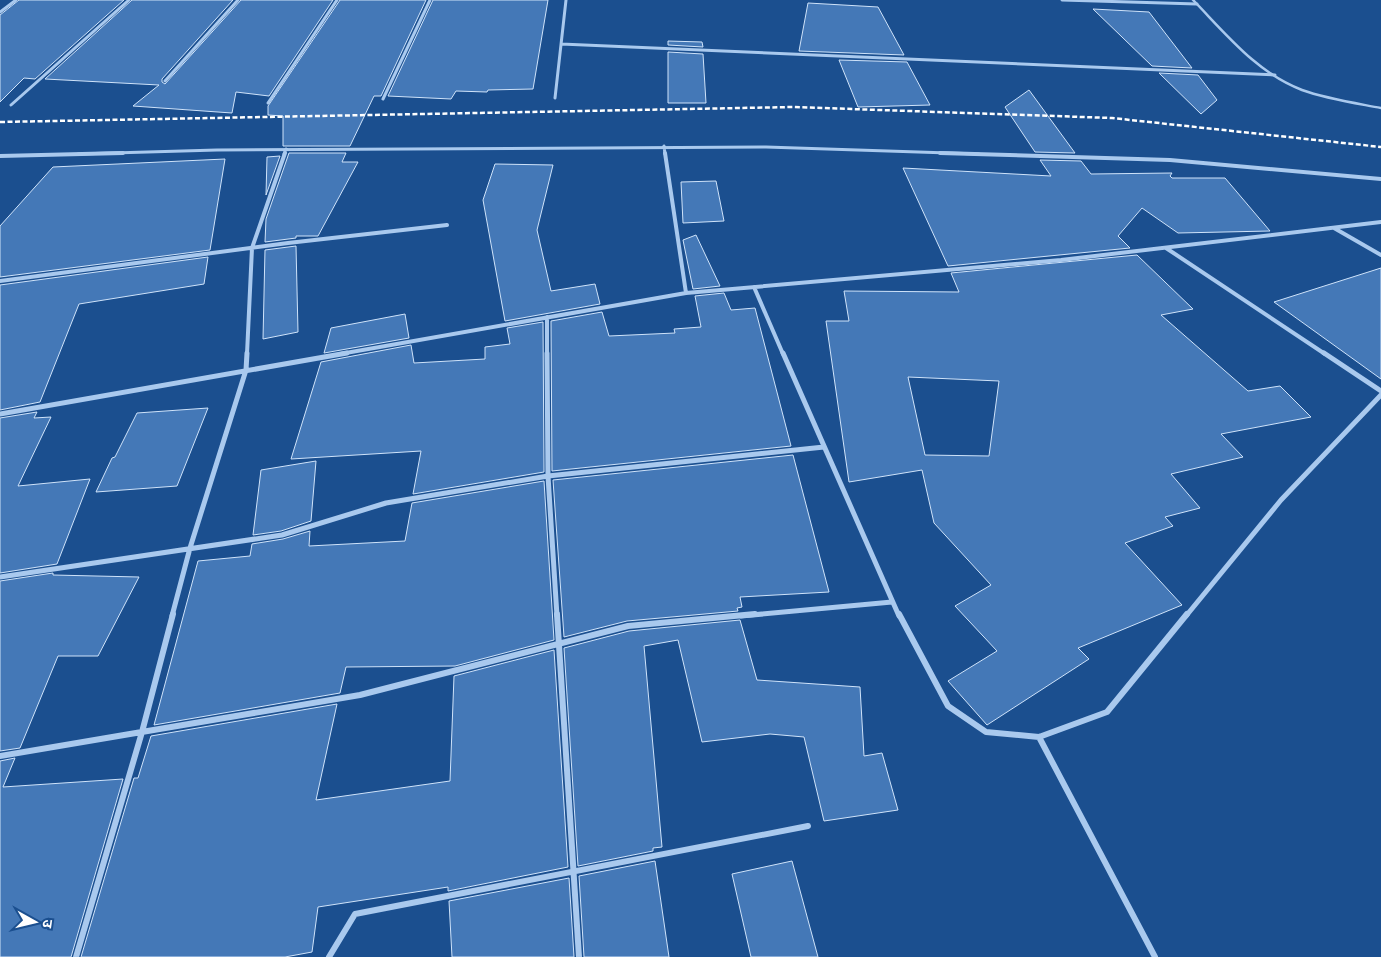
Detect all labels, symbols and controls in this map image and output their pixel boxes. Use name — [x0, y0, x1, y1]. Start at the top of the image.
north arrow — [10, 897, 60, 947]
text: उ — [39, 919, 56, 930]

